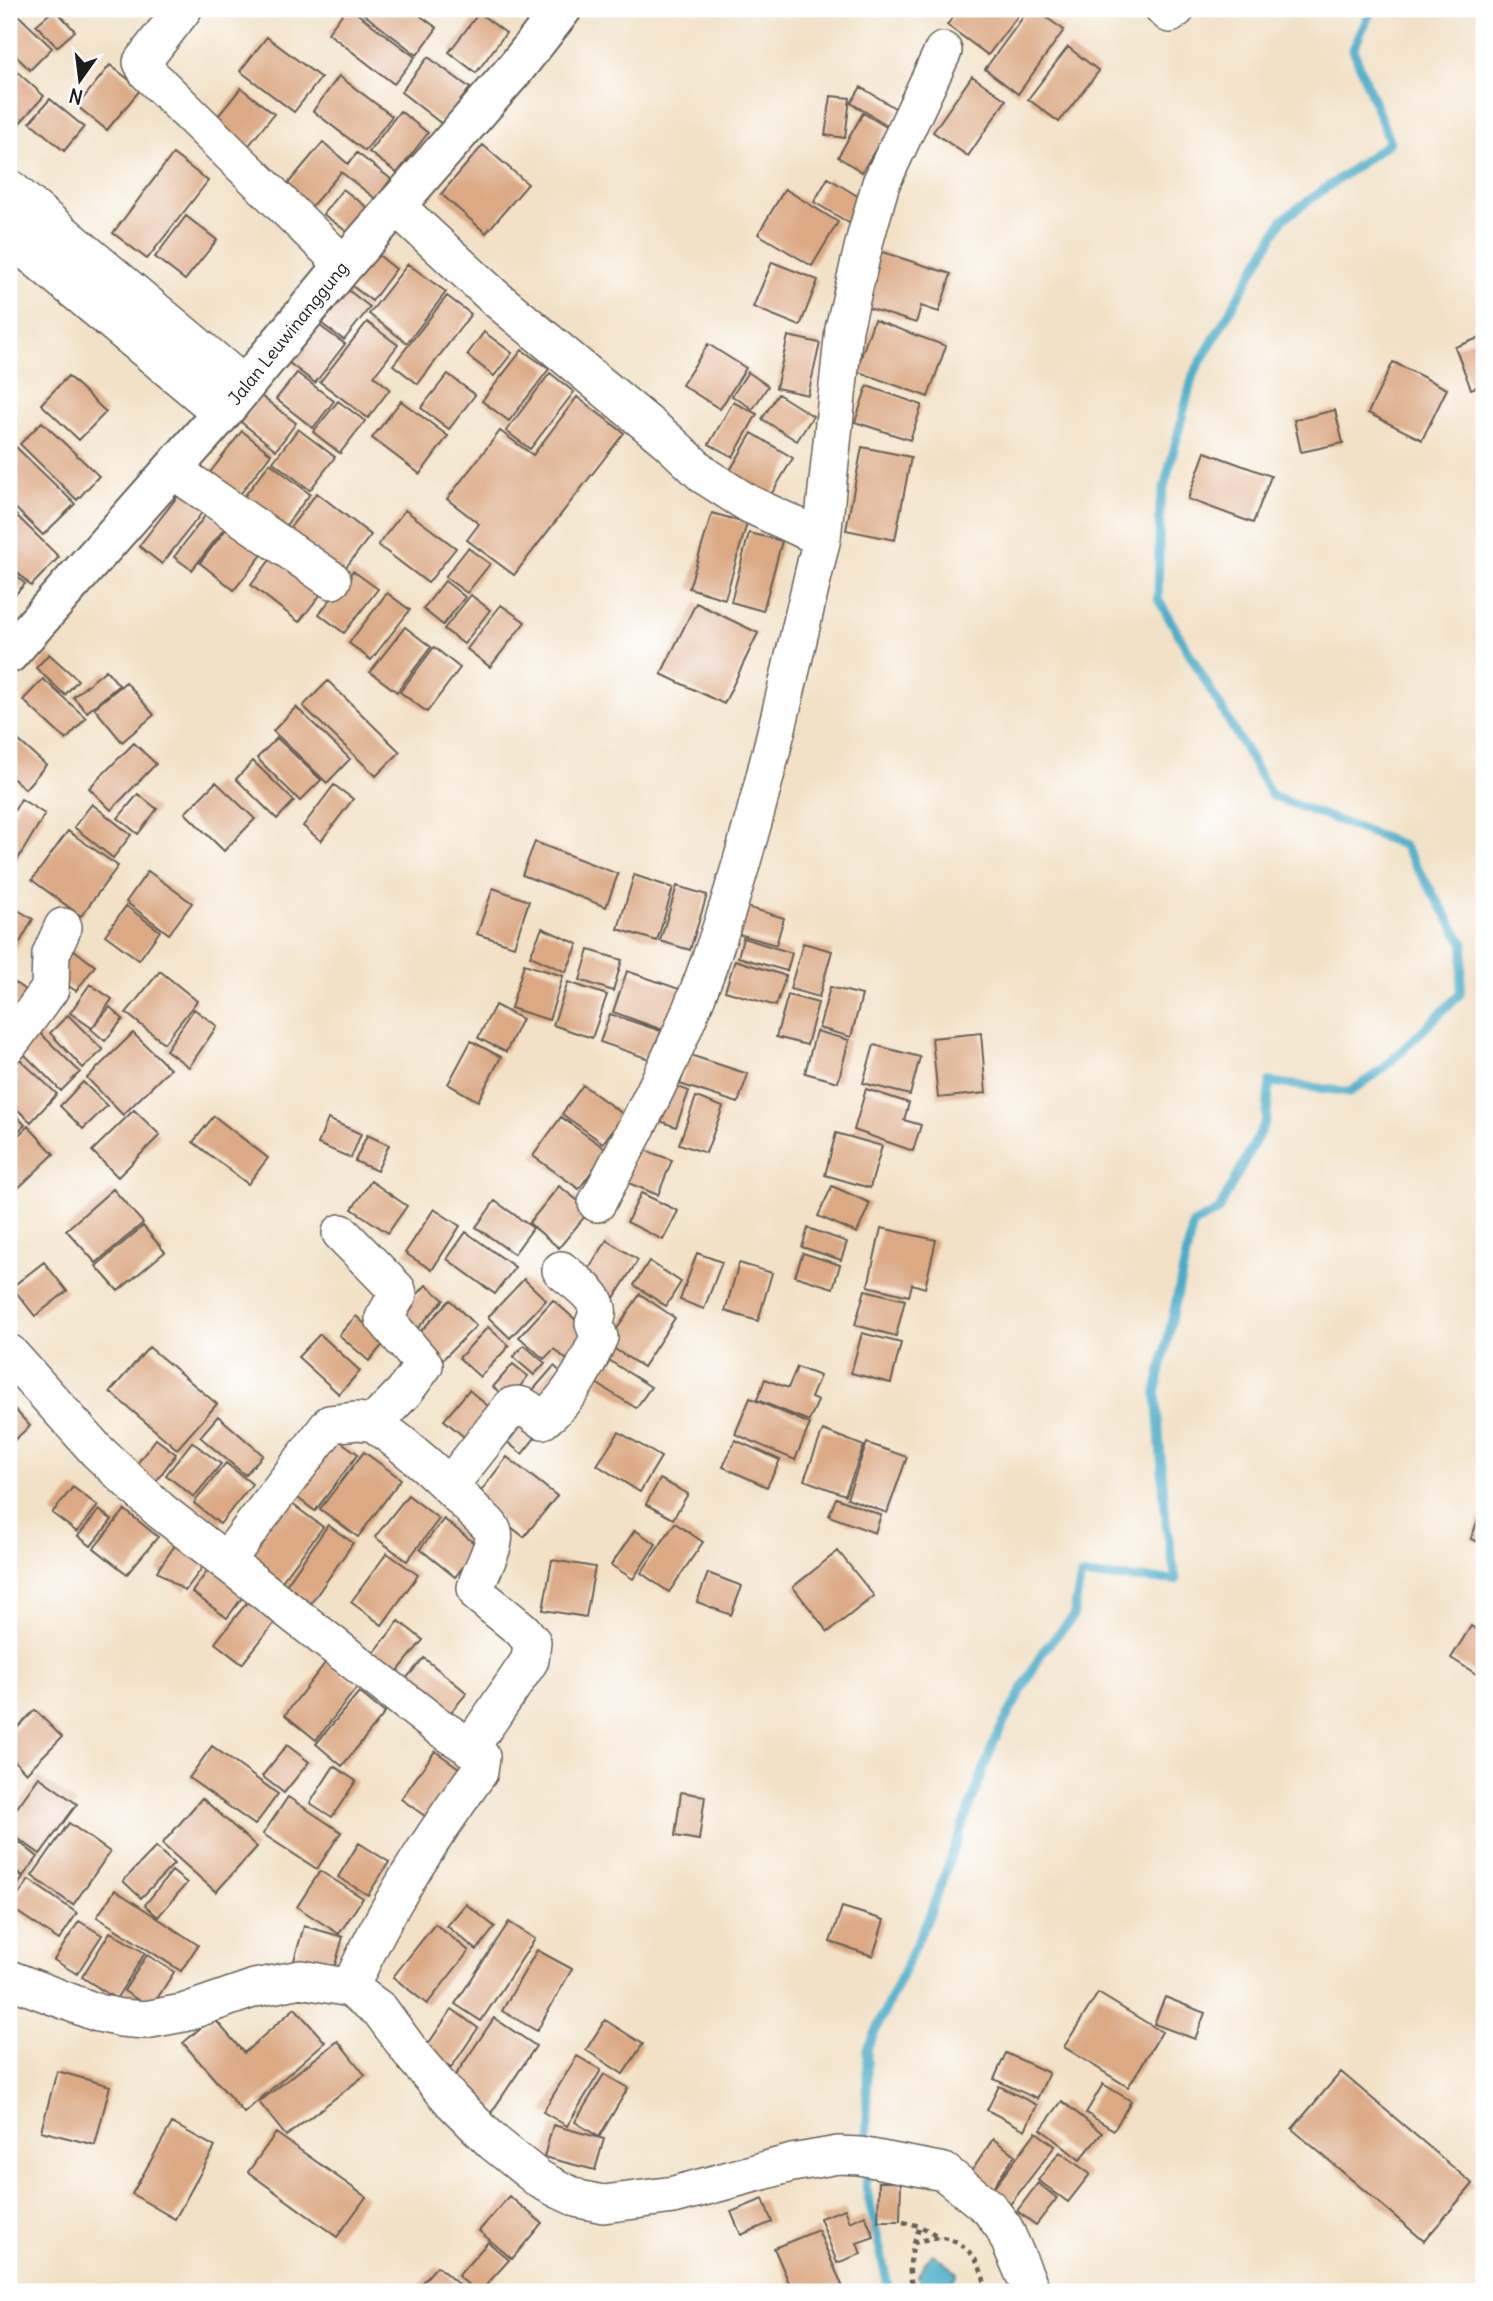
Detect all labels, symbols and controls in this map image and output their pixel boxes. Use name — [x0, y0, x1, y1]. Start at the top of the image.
north arrow — [46, 46, 116, 116]
text: N — [67, 83, 85, 110]
street label: Jalan Leuwinanggung — [223, 257, 353, 409]

